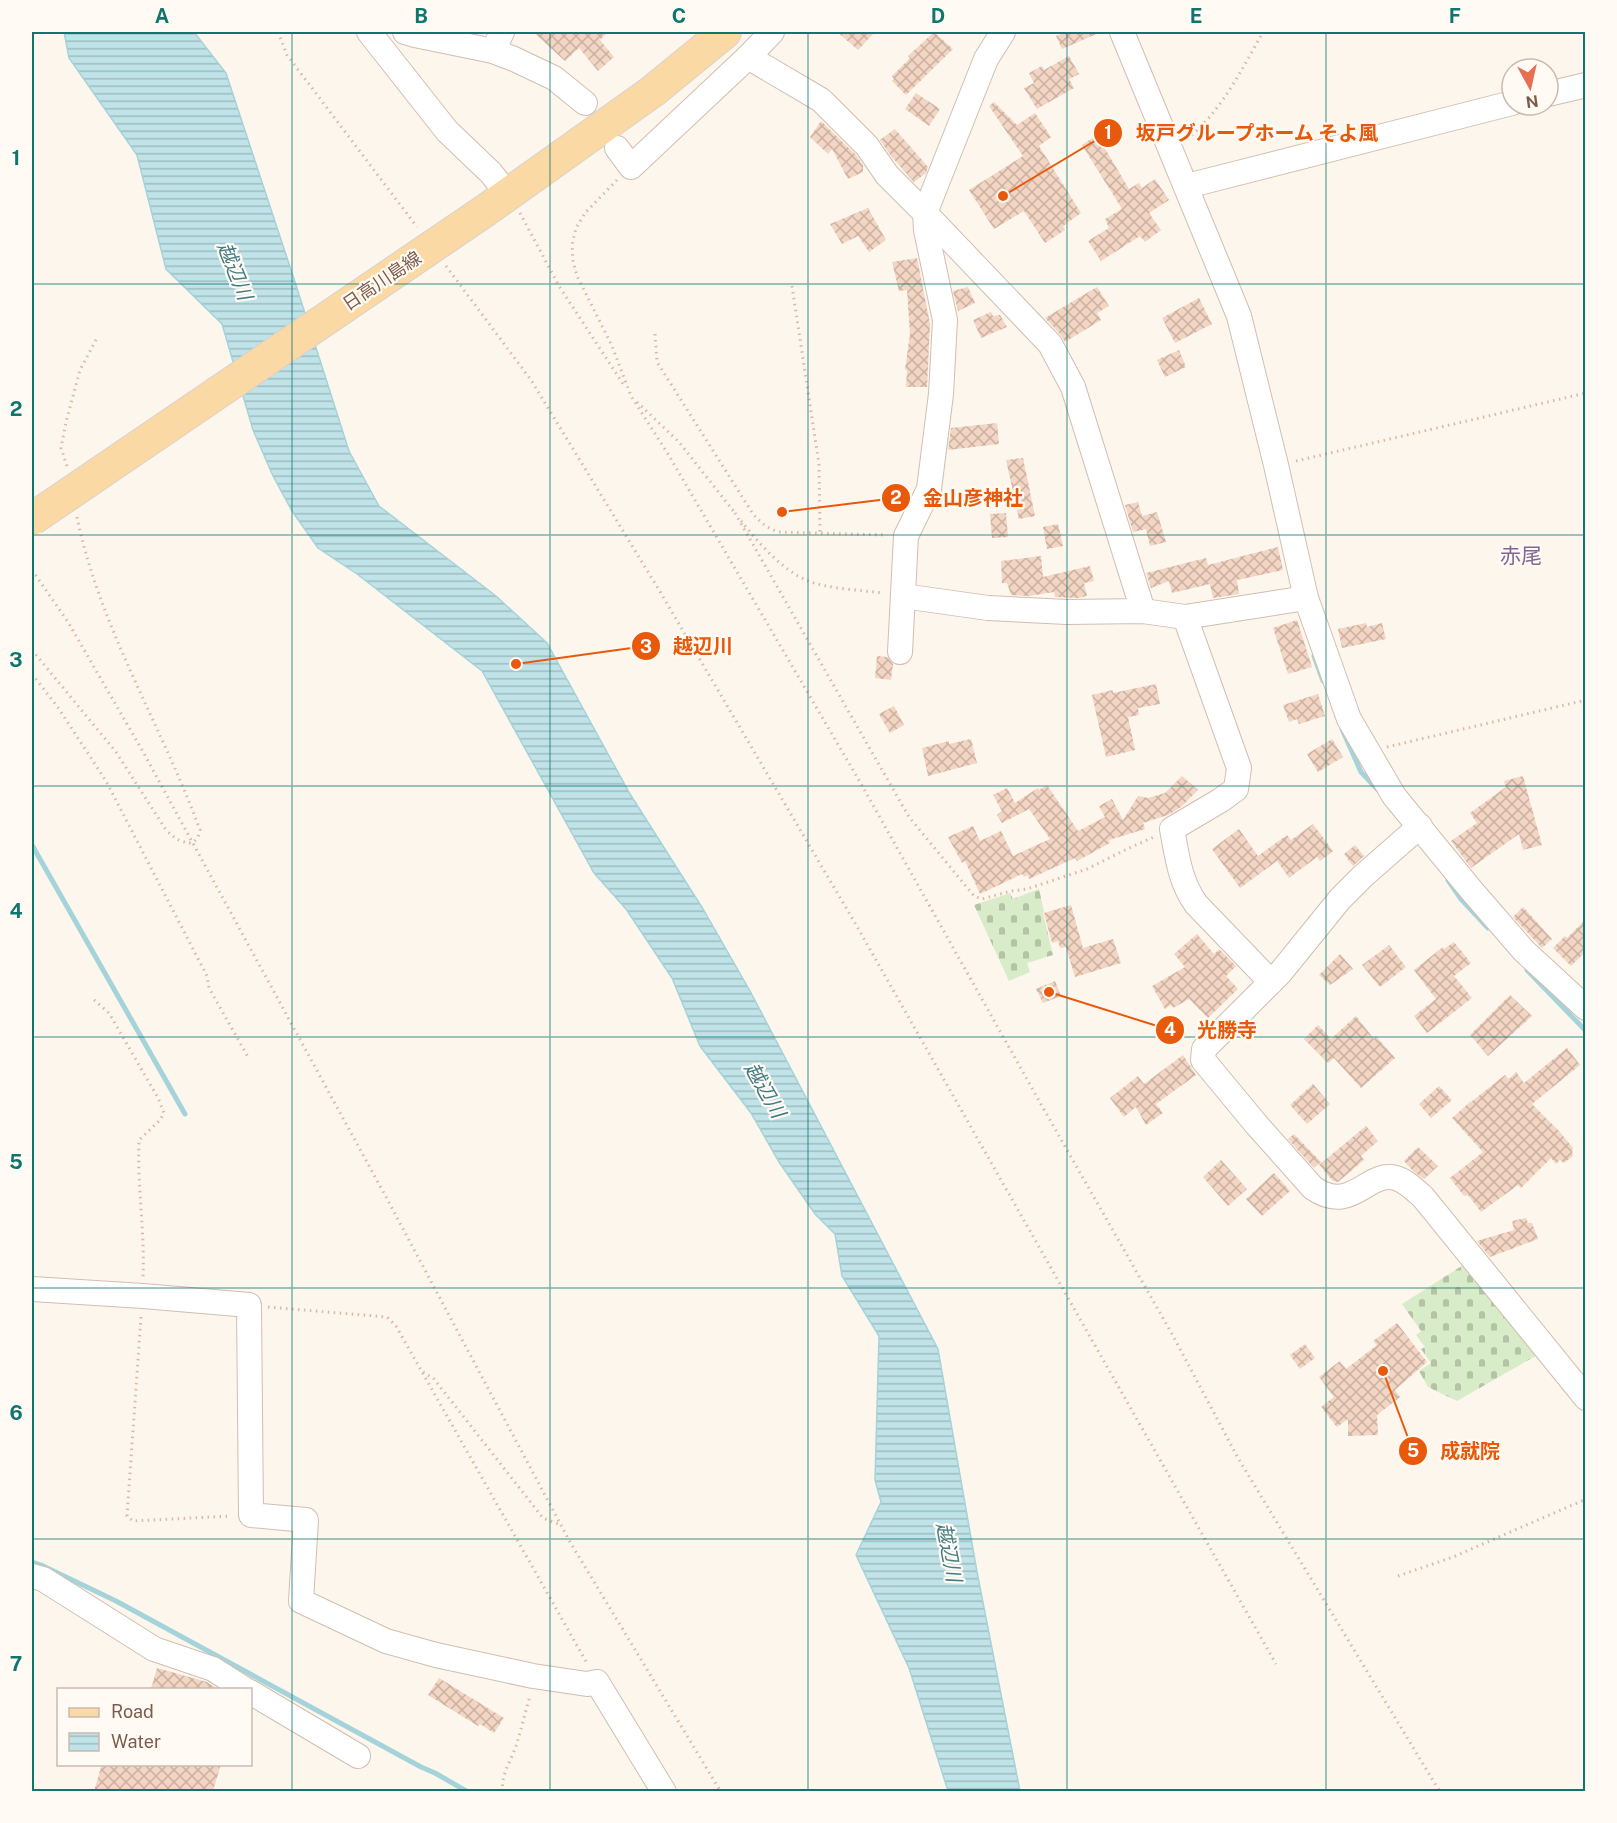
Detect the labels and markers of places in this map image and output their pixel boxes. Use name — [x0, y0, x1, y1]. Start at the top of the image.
callout: 坂戸グループホーム そよ風 — [1093, 114, 1392, 152]
callout: 金山彦神社 — [881, 479, 1035, 517]
callout: 越辺川 — [631, 627, 745, 665]
callout: 光勝寺 — [1155, 1011, 1269, 1049]
callout: 成就院 — [1398, 1432, 1512, 1470]

